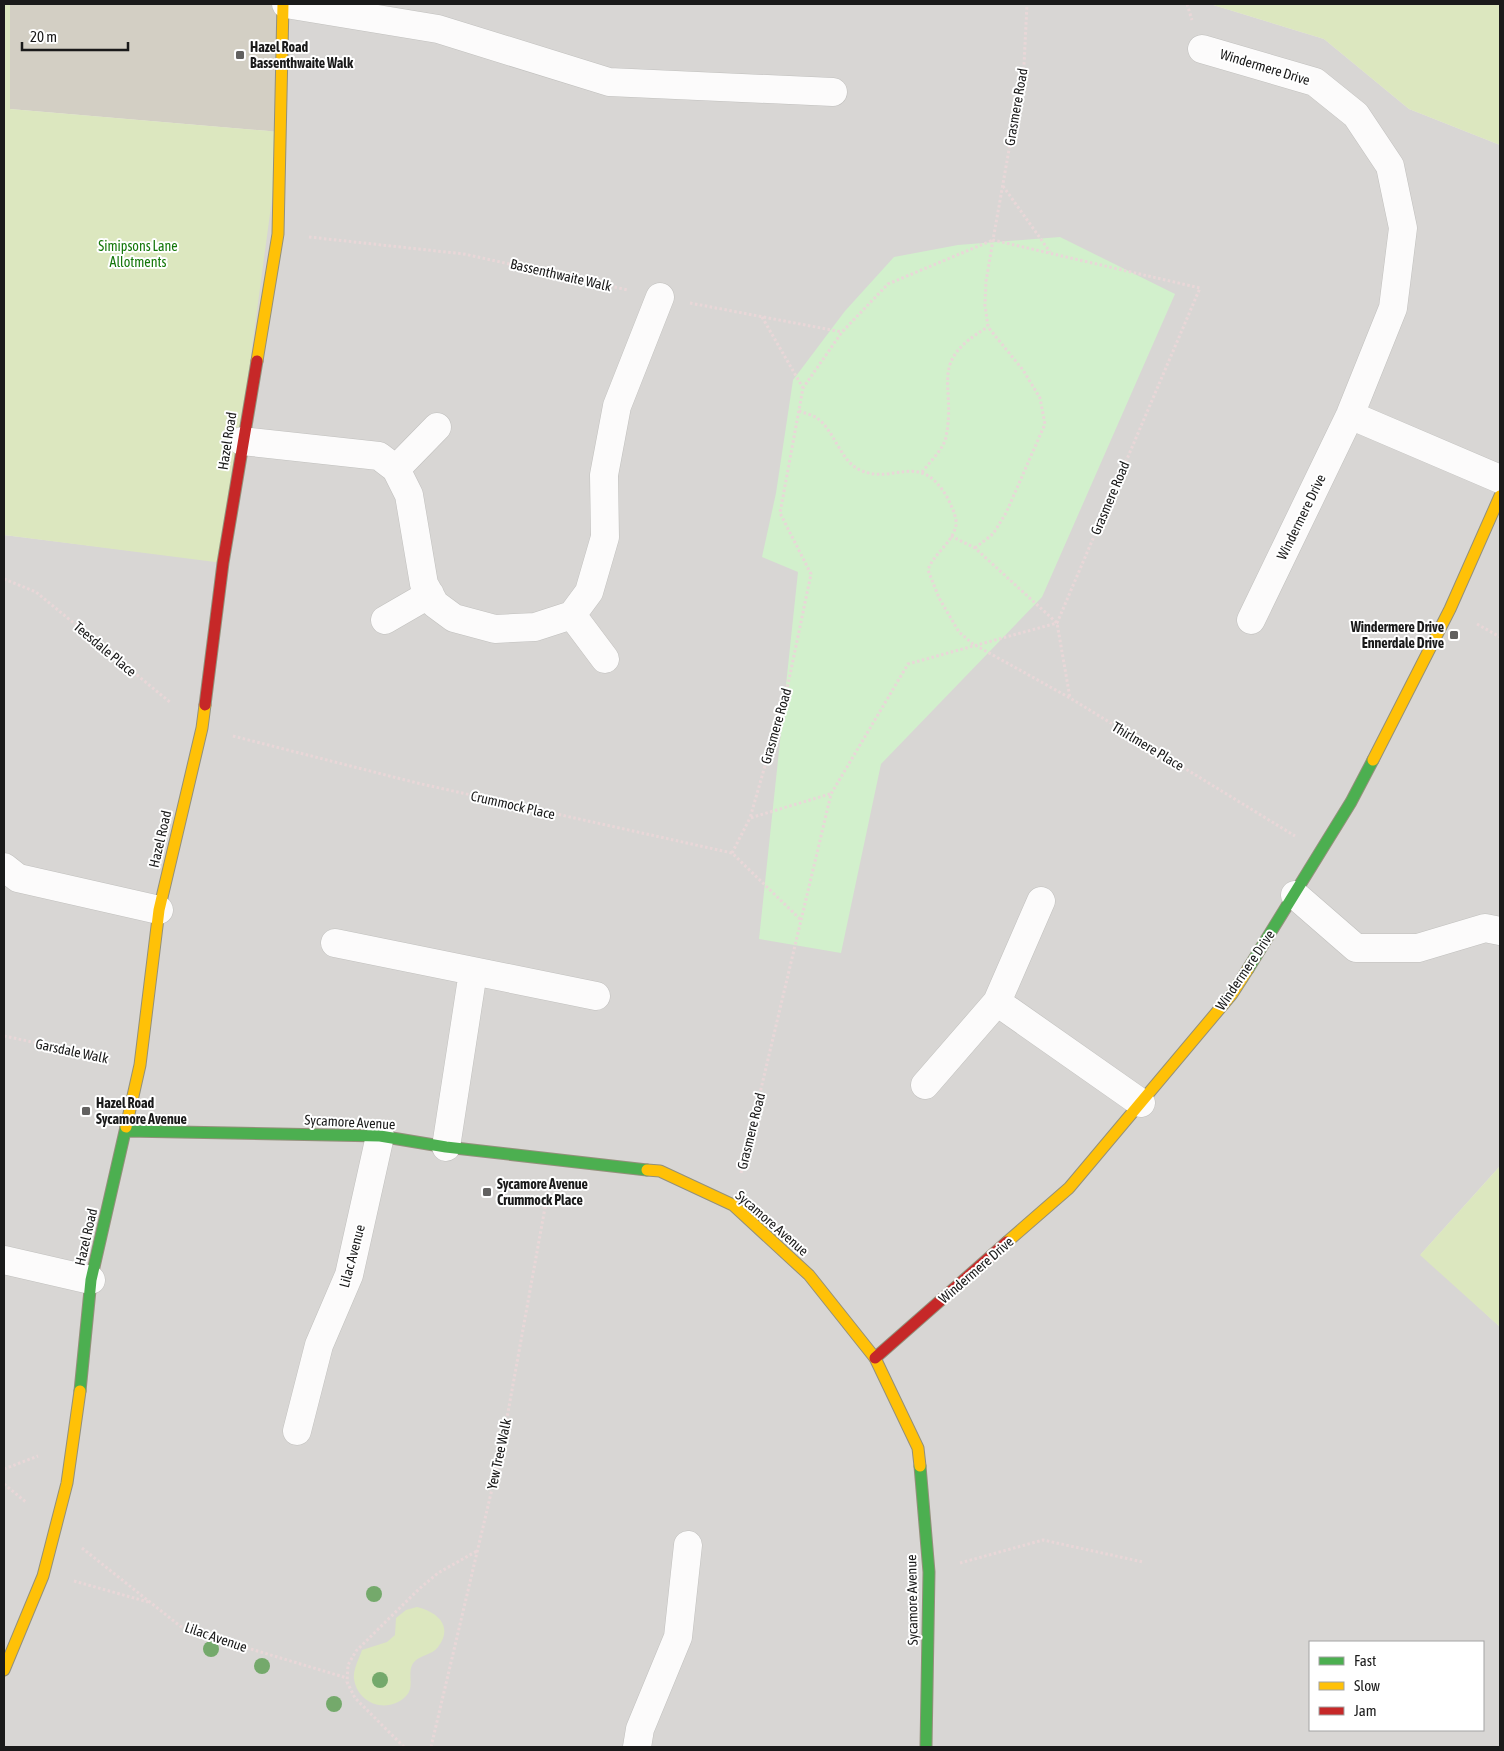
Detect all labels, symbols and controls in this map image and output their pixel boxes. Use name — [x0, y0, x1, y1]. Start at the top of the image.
scale bar — [22, 20, 129, 52]
text: 20 m — [30, 28, 57, 45]
place label: Hazel Road Bassenthwaite Walk — [250, 39, 354, 71]
street label: Windermere Drive — [1218, 46, 1312, 88]
marker: Hazel Road Bassenthwaite Walk — [234, 49, 246, 61]
street label: Grasmere Road — [1001, 67, 1031, 147]
park label: Simipsons Lane Allotments — [98, 238, 178, 270]
street label: Bassenthwaite Walk — [509, 256, 613, 294]
street label: Hazel Road — [215, 411, 239, 471]
street label: Grasmere Road — [1087, 459, 1133, 537]
street label: Windermere Drive — [1273, 472, 1329, 562]
street label: Teesdale Place — [71, 618, 139, 680]
place label: Windermere Drive Ennerdale Drive — [1350, 619, 1444, 651]
marker: Windermere Drive Ennerdale Drive — [1448, 629, 1460, 641]
street label: Grasmere Road — [758, 686, 794, 766]
street label: Thirlmere Place — [1109, 718, 1187, 774]
street label: Crummock Place — [469, 788, 557, 822]
street label: Hazel Road — [146, 809, 174, 869]
street label: Windermere Drive — [1212, 927, 1278, 1013]
street label: Garsdale Walk — [34, 1035, 110, 1067]
street label: Grasmere Road — [734, 1091, 768, 1171]
place label: Hazel Road Sycamore Avenue — [96, 1095, 187, 1127]
marker: Hazel Road Sycamore Avenue — [80, 1105, 92, 1117]
street label: Sycamore Avenue — [304, 1112, 396, 1132]
place label: Sycamore Avenue Crummock Place — [497, 1176, 588, 1208]
marker: Sycamore Avenue Crummock Place — [481, 1186, 493, 1198]
street label: Sycamore Avenue — [732, 1187, 812, 1259]
street label: Hazel Road — [72, 1207, 100, 1267]
street label: Lilac Avenue — [336, 1223, 368, 1289]
street label: Windermere Drive — [936, 1233, 1016, 1307]
street label: Yew Tree Walk — [484, 1417, 514, 1491]
street label: Sycamore Avenue — [903, 1554, 921, 1646]
street label: Lilac Avenue — [183, 1619, 249, 1655]
legend — [1309, 1641, 1484, 1731]
text: Fast — [1354, 1652, 1376, 1669]
text: Slow — [1354, 1677, 1380, 1694]
text: Jam — [1354, 1702, 1377, 1719]

